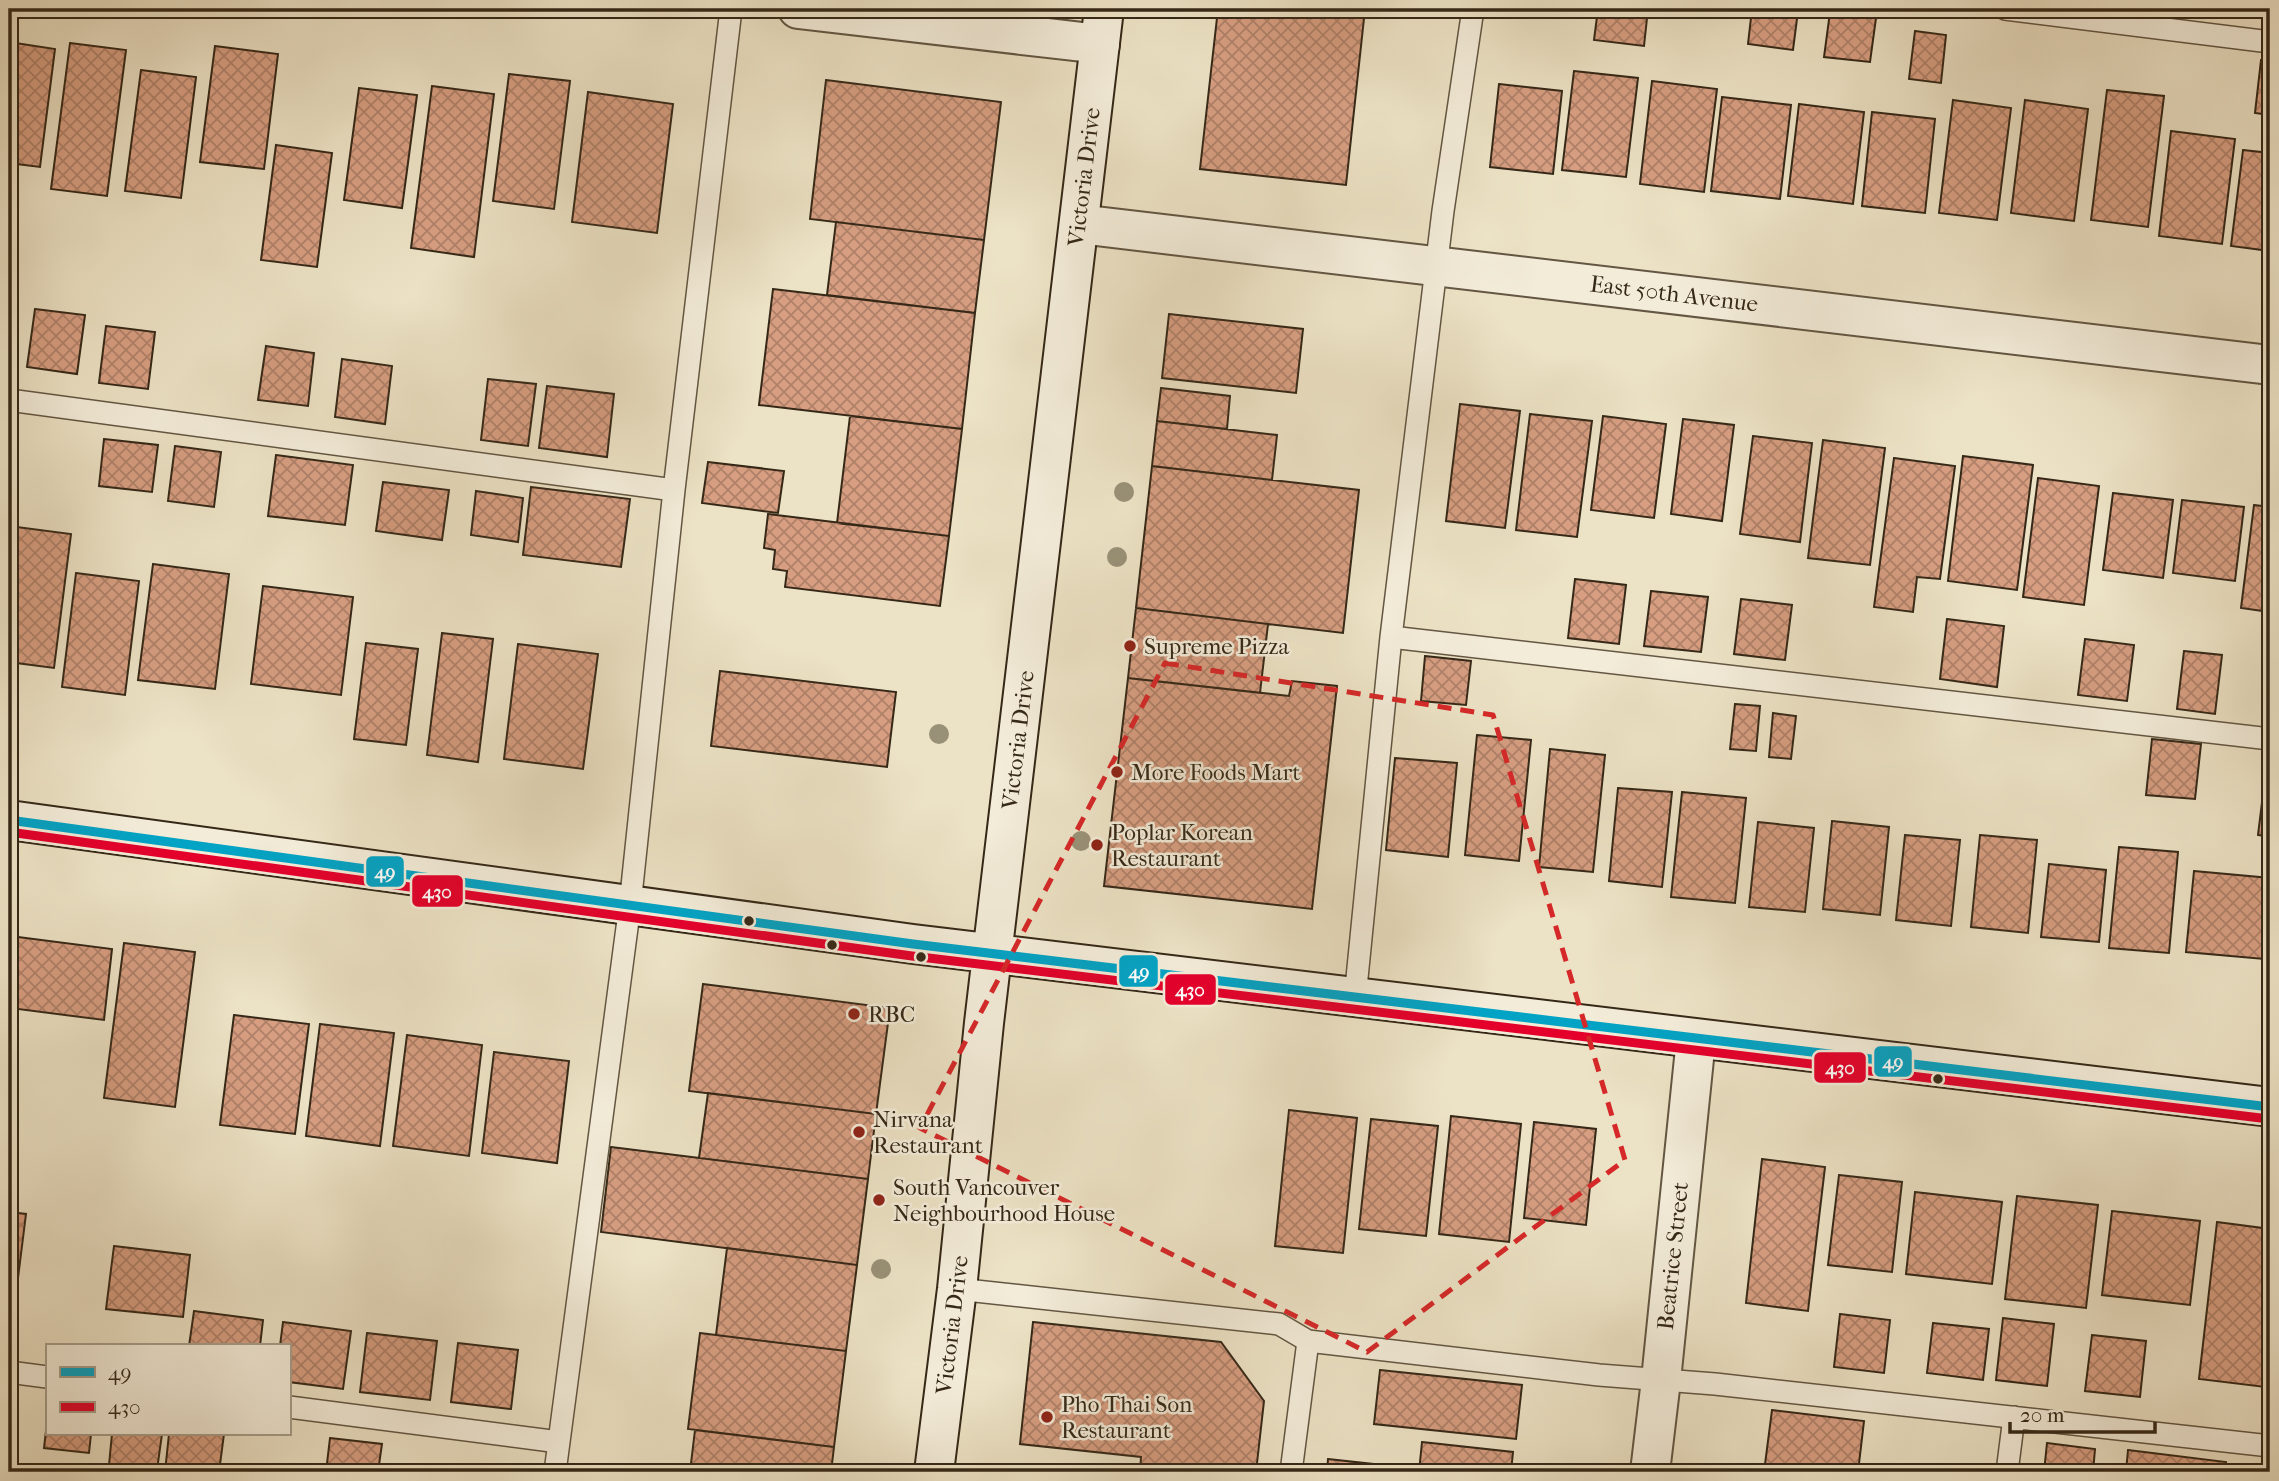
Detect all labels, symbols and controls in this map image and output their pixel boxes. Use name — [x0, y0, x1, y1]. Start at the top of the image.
street label: Victoria Drive — [1062, 106, 1106, 249]
street label: East 50th Avenue — [1588, 270, 1760, 318]
place label: Supreme Pizza — [1144, 633, 1290, 660]
marker: Supreme Pizza — [1122, 638, 1138, 654]
street label: Victoria Drive — [996, 669, 1040, 812]
place label: More Foods Mart — [1131, 759, 1301, 786]
marker: More Foods Mart — [1109, 764, 1125, 780]
place label: Poplar Korean Restaurant — [1111, 819, 1253, 872]
marker: Poplar Korean Restaurant — [1089, 837, 1105, 853]
line badge: 49 — [365, 855, 405, 888]
text: 49 — [373, 861, 396, 883]
line badge: 430 — [411, 874, 464, 908]
text: 430 — [421, 881, 452, 903]
unlabelled marker — [742, 914, 756, 928]
unlabelled marker — [825, 938, 839, 952]
unlabelled marker — [914, 950, 928, 964]
line badge: 49 — [1118, 954, 1159, 988]
text: 49 — [1127, 961, 1150, 983]
line badge: 430 — [1164, 973, 1217, 1006]
text: 430 — [1174, 979, 1205, 1001]
place label: RBC — [868, 1001, 915, 1028]
marker: RBC — [846, 1006, 862, 1022]
line badge: 49 — [1873, 1045, 1913, 1078]
line badge: 430 — [1813, 1051, 1867, 1084]
text: 49 — [1881, 1051, 1904, 1073]
text: 430 — [1824, 1057, 1855, 1079]
unlabelled marker — [1931, 1072, 1945, 1086]
place label: Nirvana Restaurant — [873, 1106, 983, 1159]
marker: Nirvana Restaurant — [851, 1124, 867, 1140]
place label: South Vancouver Neighbourhood House — [893, 1174, 1115, 1227]
street label: Beatrice Street — [1652, 1181, 1694, 1331]
marker: South Vancouver Neighbourhood House — [871, 1192, 887, 1208]
street label: Victoria Drive — [930, 1254, 974, 1397]
legend — [46, 1344, 290, 1436]
text: 49 — [108, 1361, 131, 1385]
scale bar — [2010, 1390, 2155, 1434]
place label: Pho Thai Son Restaurant — [1061, 1391, 1193, 1444]
text: 430 — [108, 1395, 141, 1419]
text: 20 m — [2020, 1403, 2065, 1427]
marker: Pho Thai Son Restaurant — [1039, 1409, 1055, 1425]

